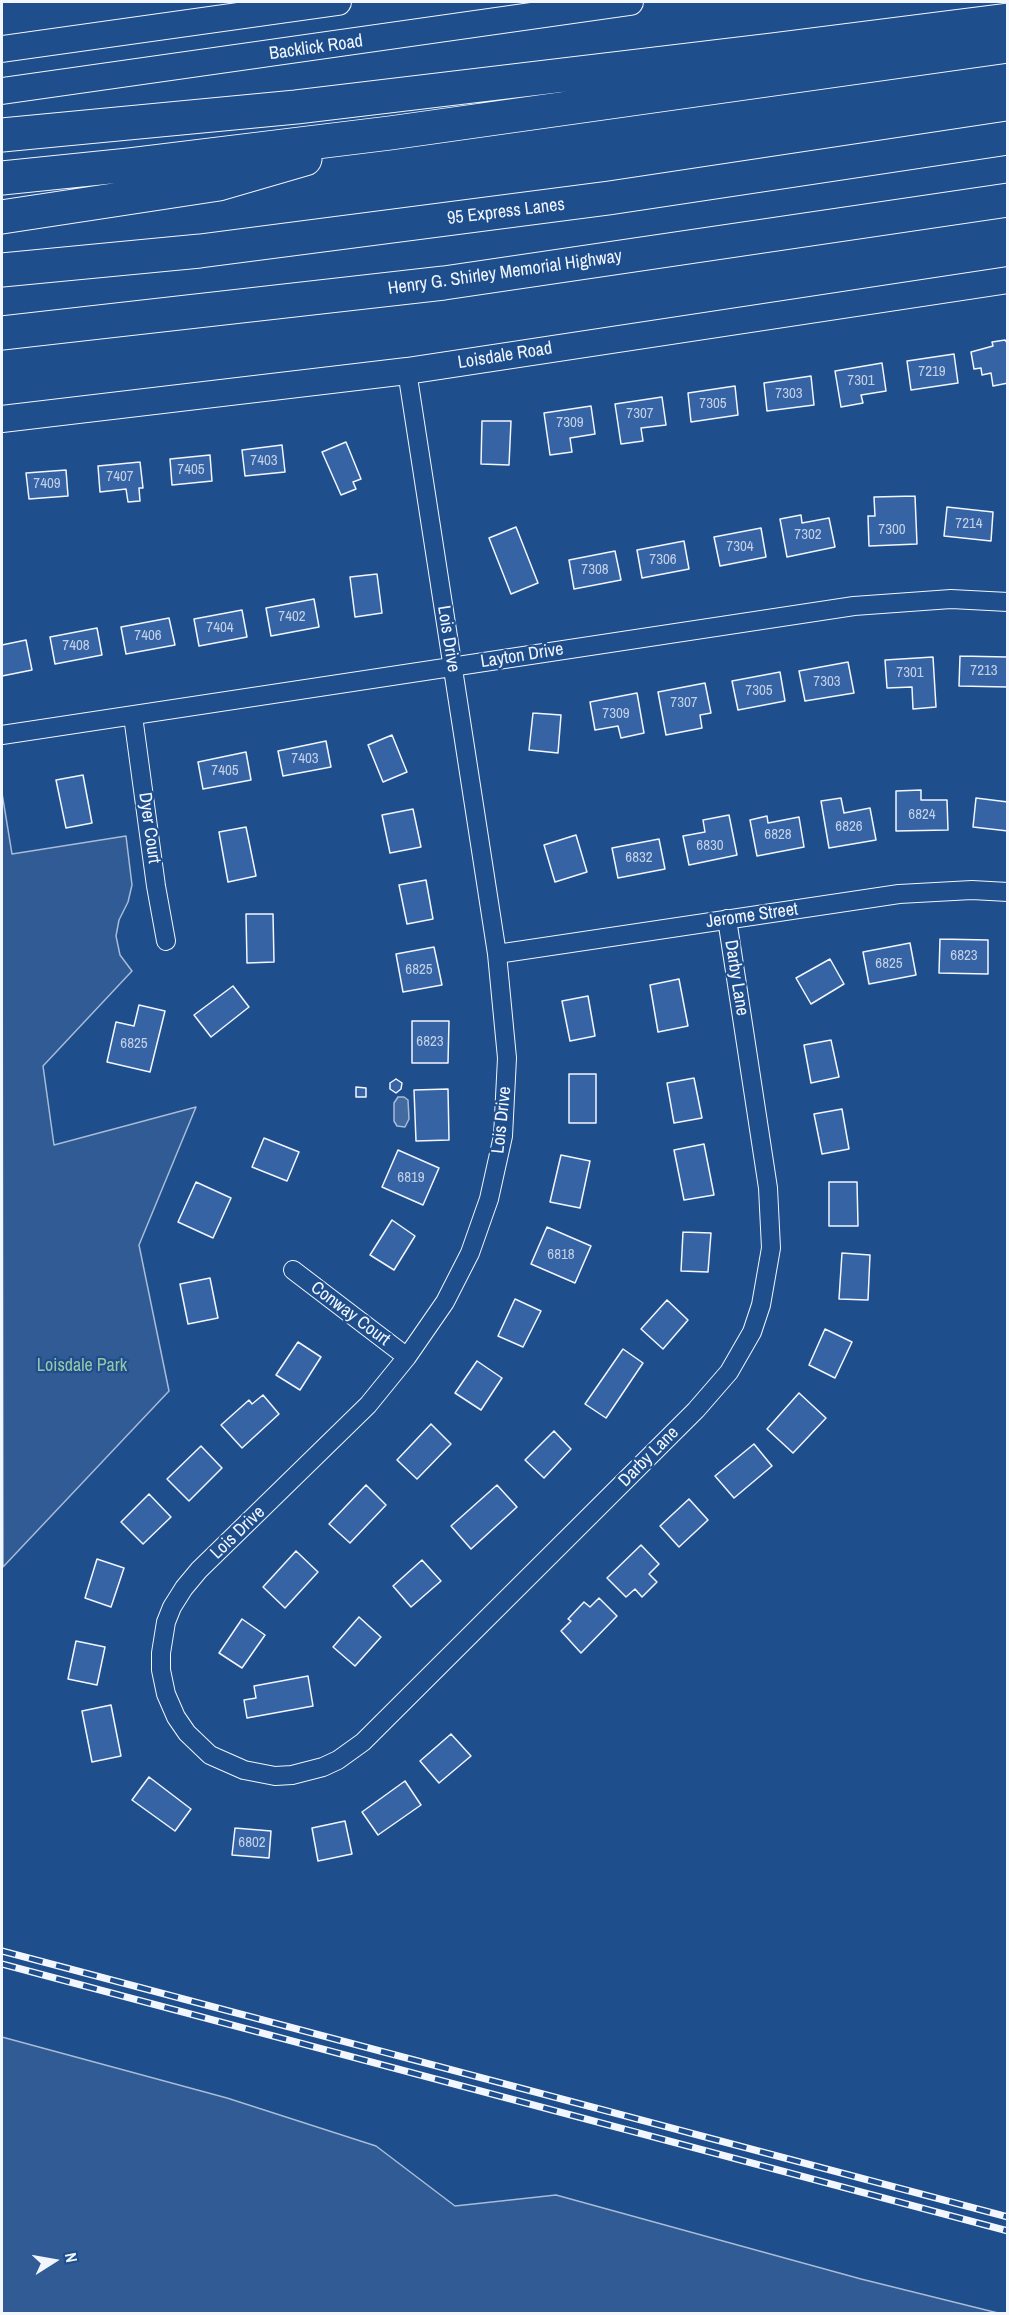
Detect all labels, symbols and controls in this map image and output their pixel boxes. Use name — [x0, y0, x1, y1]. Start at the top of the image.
street label: Backlick Road — [268, 31, 364, 65]
street label: 95 Express Lanes — [446, 194, 566, 230]
street label: Henry G. Shirley Memorial Highway — [387, 246, 623, 300]
street label: Loisdale Road — [456, 338, 554, 374]
house number: 7219 — [918, 363, 946, 381]
house number: 7301 — [847, 372, 875, 390]
house number: 7303 — [775, 385, 803, 403]
house number: 7305 — [699, 395, 727, 413]
house number: 7307 — [626, 405, 654, 423]
house number: 7309 — [556, 414, 584, 432]
house number: 7403 — [250, 452, 278, 470]
house number: 7405 — [177, 461, 205, 479]
house number: 7407 — [106, 468, 134, 486]
house number: 7409 — [33, 475, 61, 493]
house number: 7214 — [955, 515, 983, 533]
house number: 7300 — [878, 521, 906, 539]
house number: 7302 — [794, 526, 822, 544]
house number: 7304 — [726, 538, 754, 556]
house number: 7306 — [649, 551, 677, 569]
house number: 7308 — [581, 561, 609, 579]
street label: Lois Drive — [432, 604, 464, 674]
house number: 7402 — [278, 608, 306, 626]
house number: 7404 — [206, 619, 234, 637]
house number: 7406 — [134, 627, 162, 645]
house number: 7408 — [62, 637, 90, 655]
street label: Layton Drive — [479, 639, 565, 673]
house number: 7213 — [970, 662, 998, 680]
house number: 7301 — [896, 664, 924, 682]
house number: 7303 — [813, 673, 841, 691]
house number: 7305 — [745, 682, 773, 700]
house number: 7307 — [670, 694, 698, 712]
house number: 7309 — [602, 705, 630, 723]
house number: 7403 — [291, 750, 319, 768]
house number: 7405 — [211, 762, 239, 780]
street label: Dyer Court — [133, 791, 165, 865]
house number: 6824 — [908, 806, 936, 824]
house number: 6826 — [835, 818, 863, 836]
house number: 6828 — [764, 826, 792, 844]
house number: 6830 — [696, 837, 724, 855]
house number: 6832 — [625, 849, 653, 867]
street label: Jerome Street — [705, 899, 799, 933]
street label: Darby Lane — [719, 939, 753, 1017]
house number: 6823 — [950, 947, 978, 965]
house number: 6825 — [875, 955, 903, 973]
house number: 6825 — [405, 961, 433, 979]
house number: 6823 — [416, 1033, 444, 1051]
house number: 6825 — [120, 1035, 148, 1053]
street label: Lois Drive — [488, 1085, 516, 1155]
house number: 6819 — [397, 1169, 425, 1187]
house number: 6818 — [547, 1246, 575, 1264]
street label: Conway Court — [306, 1277, 394, 1351]
park label: Loisdale Park — [37, 1355, 127, 1377]
street label: Darby Lane — [614, 1422, 684, 1492]
street label: Lois Drive — [206, 1502, 270, 1564]
house number: 6802 — [238, 1834, 266, 1852]
north arrow — [24, 2231, 84, 2291]
text: N — [60, 2251, 83, 2264]

